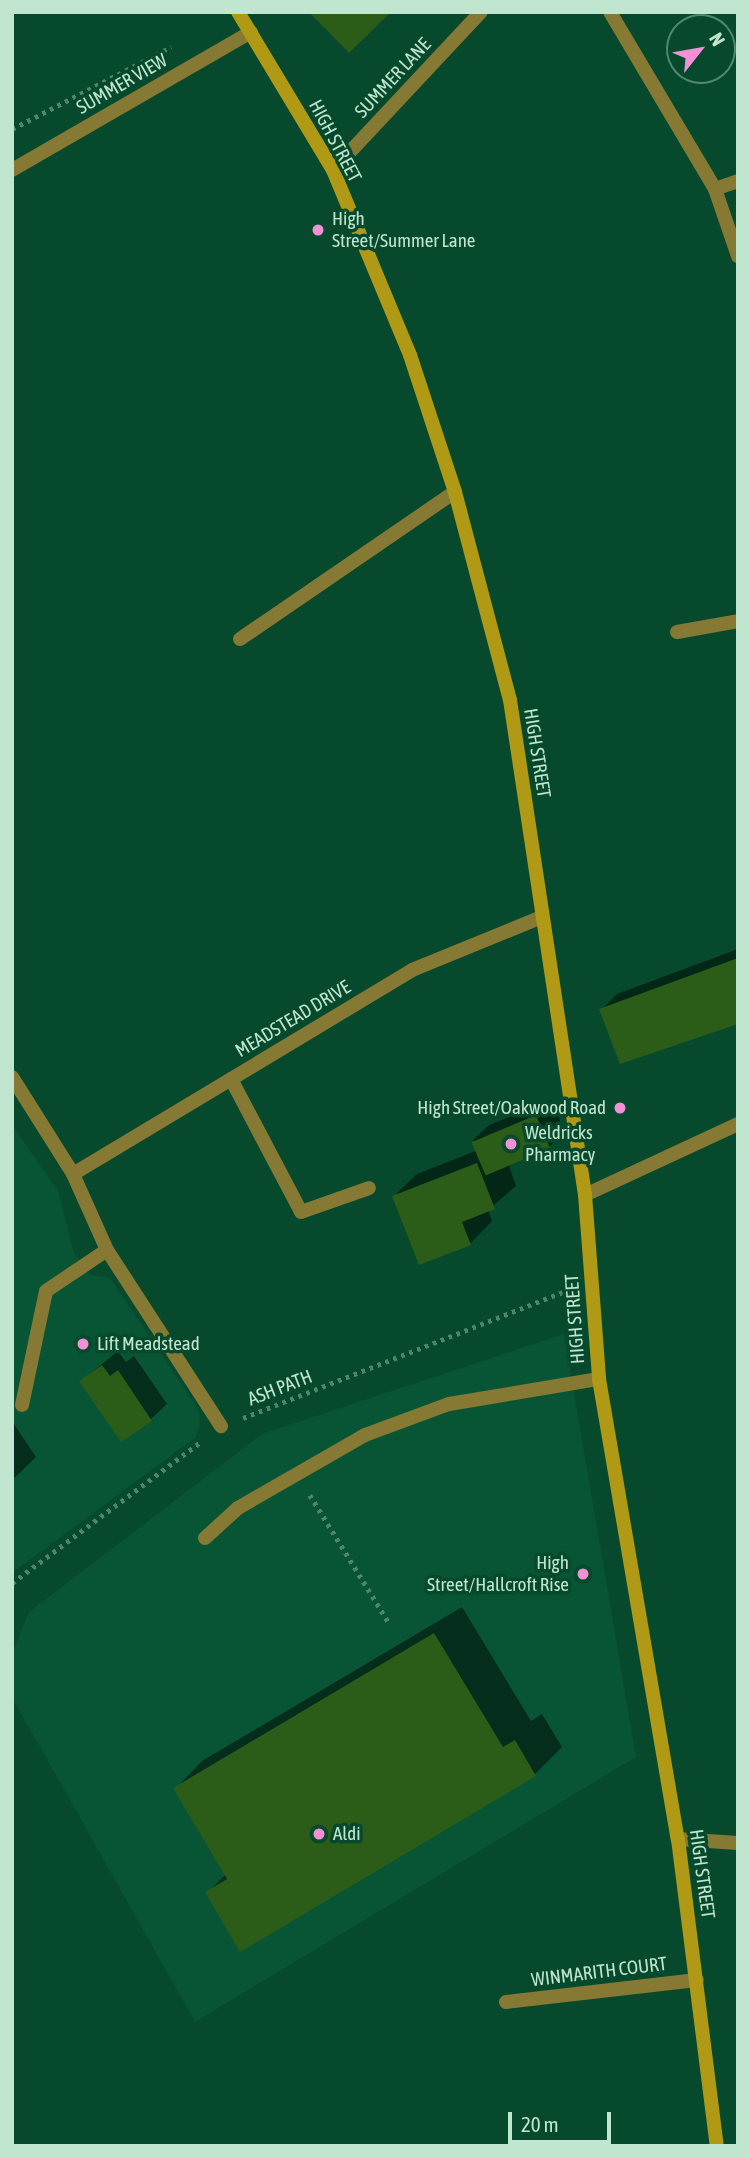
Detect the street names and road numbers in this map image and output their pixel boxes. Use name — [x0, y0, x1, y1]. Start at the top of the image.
street label: SUMMER LANE — [350, 33, 436, 123]
street label: SUMMER VIEW — [73, 49, 171, 119]
street label: HIGH STREET — [304, 96, 366, 186]
street label: HIGH STREET — [519, 707, 555, 799]
street label: MEADSTEAD DRIVE — [231, 976, 355, 1062]
street label: HIGH STREET — [560, 1273, 590, 1365]
street label: ASH PATH — [244, 1365, 316, 1411]
street label: HIGH STREET — [684, 1828, 720, 1920]
street label: WINMARITH COURT — [530, 1952, 668, 1992]

